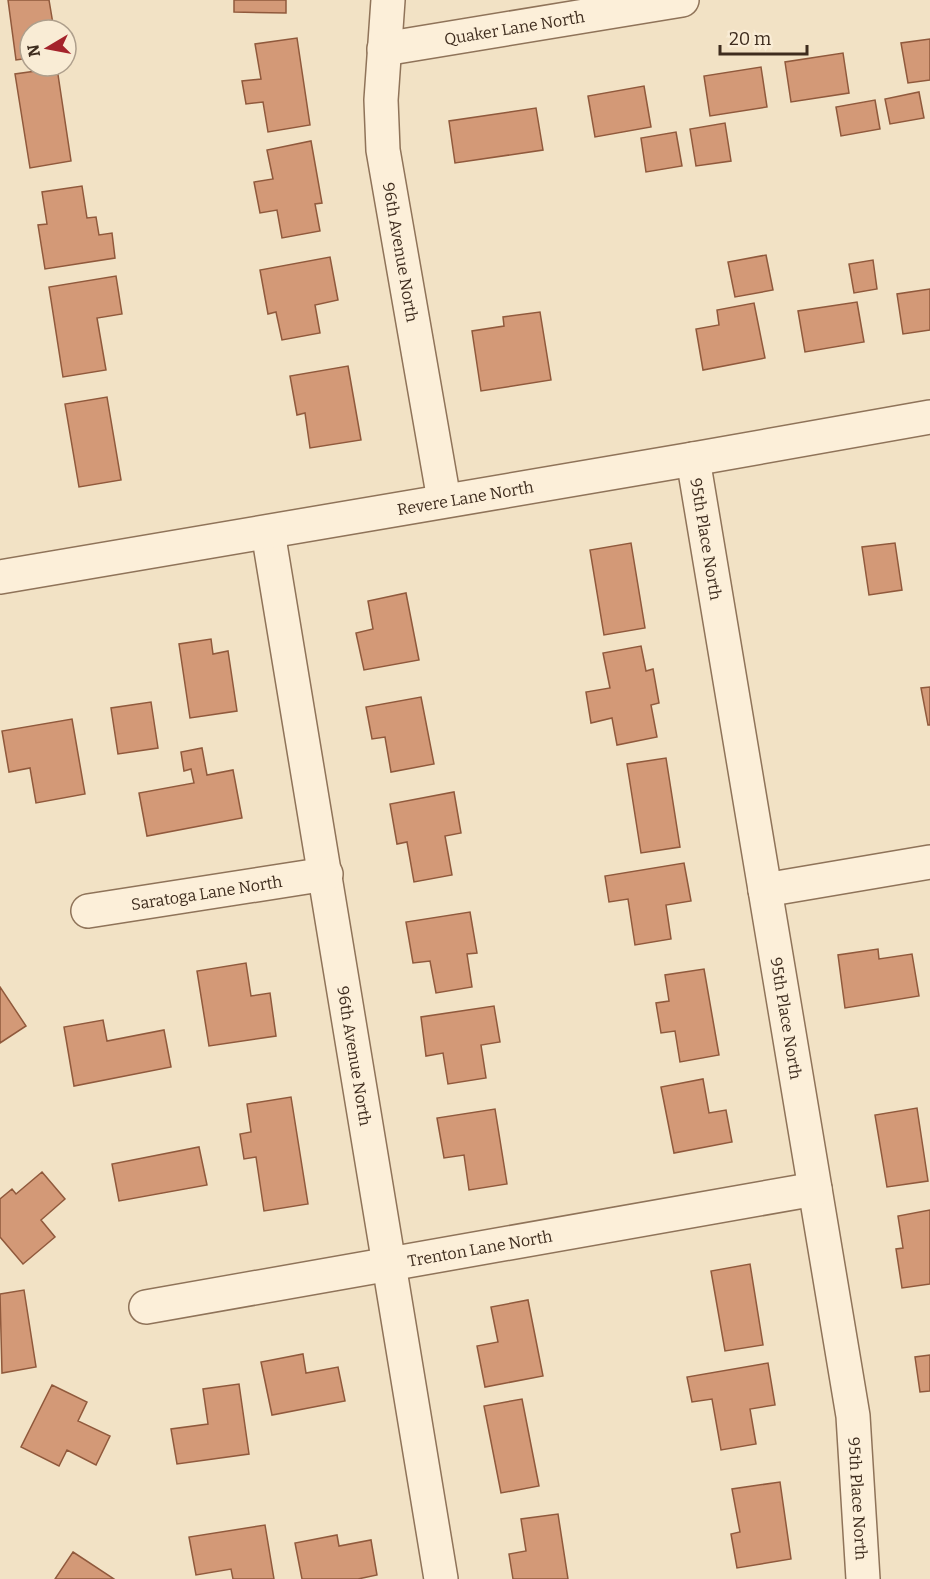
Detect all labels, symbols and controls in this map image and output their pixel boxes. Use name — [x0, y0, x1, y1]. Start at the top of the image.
street label: Quaker Lane North — [443, 7, 586, 49]
north arrow — [18, 18, 78, 78]
scale bar — [720, 18, 807, 56]
text: 20 m — [729, 28, 771, 50]
text: N — [23, 43, 44, 58]
street label: 96th Avenue North — [379, 181, 422, 324]
street label: Revere Lane North — [396, 477, 535, 519]
street label: 95th Place North — [686, 477, 725, 601]
street label: Saratoga Lane North — [130, 872, 284, 914]
street label: 95th Place North — [766, 956, 806, 1081]
street label: 96th Avenue North — [333, 985, 375, 1127]
street label: Trenton Lane North — [406, 1227, 554, 1271]
street label: 95th Place North — [844, 1436, 871, 1561]

